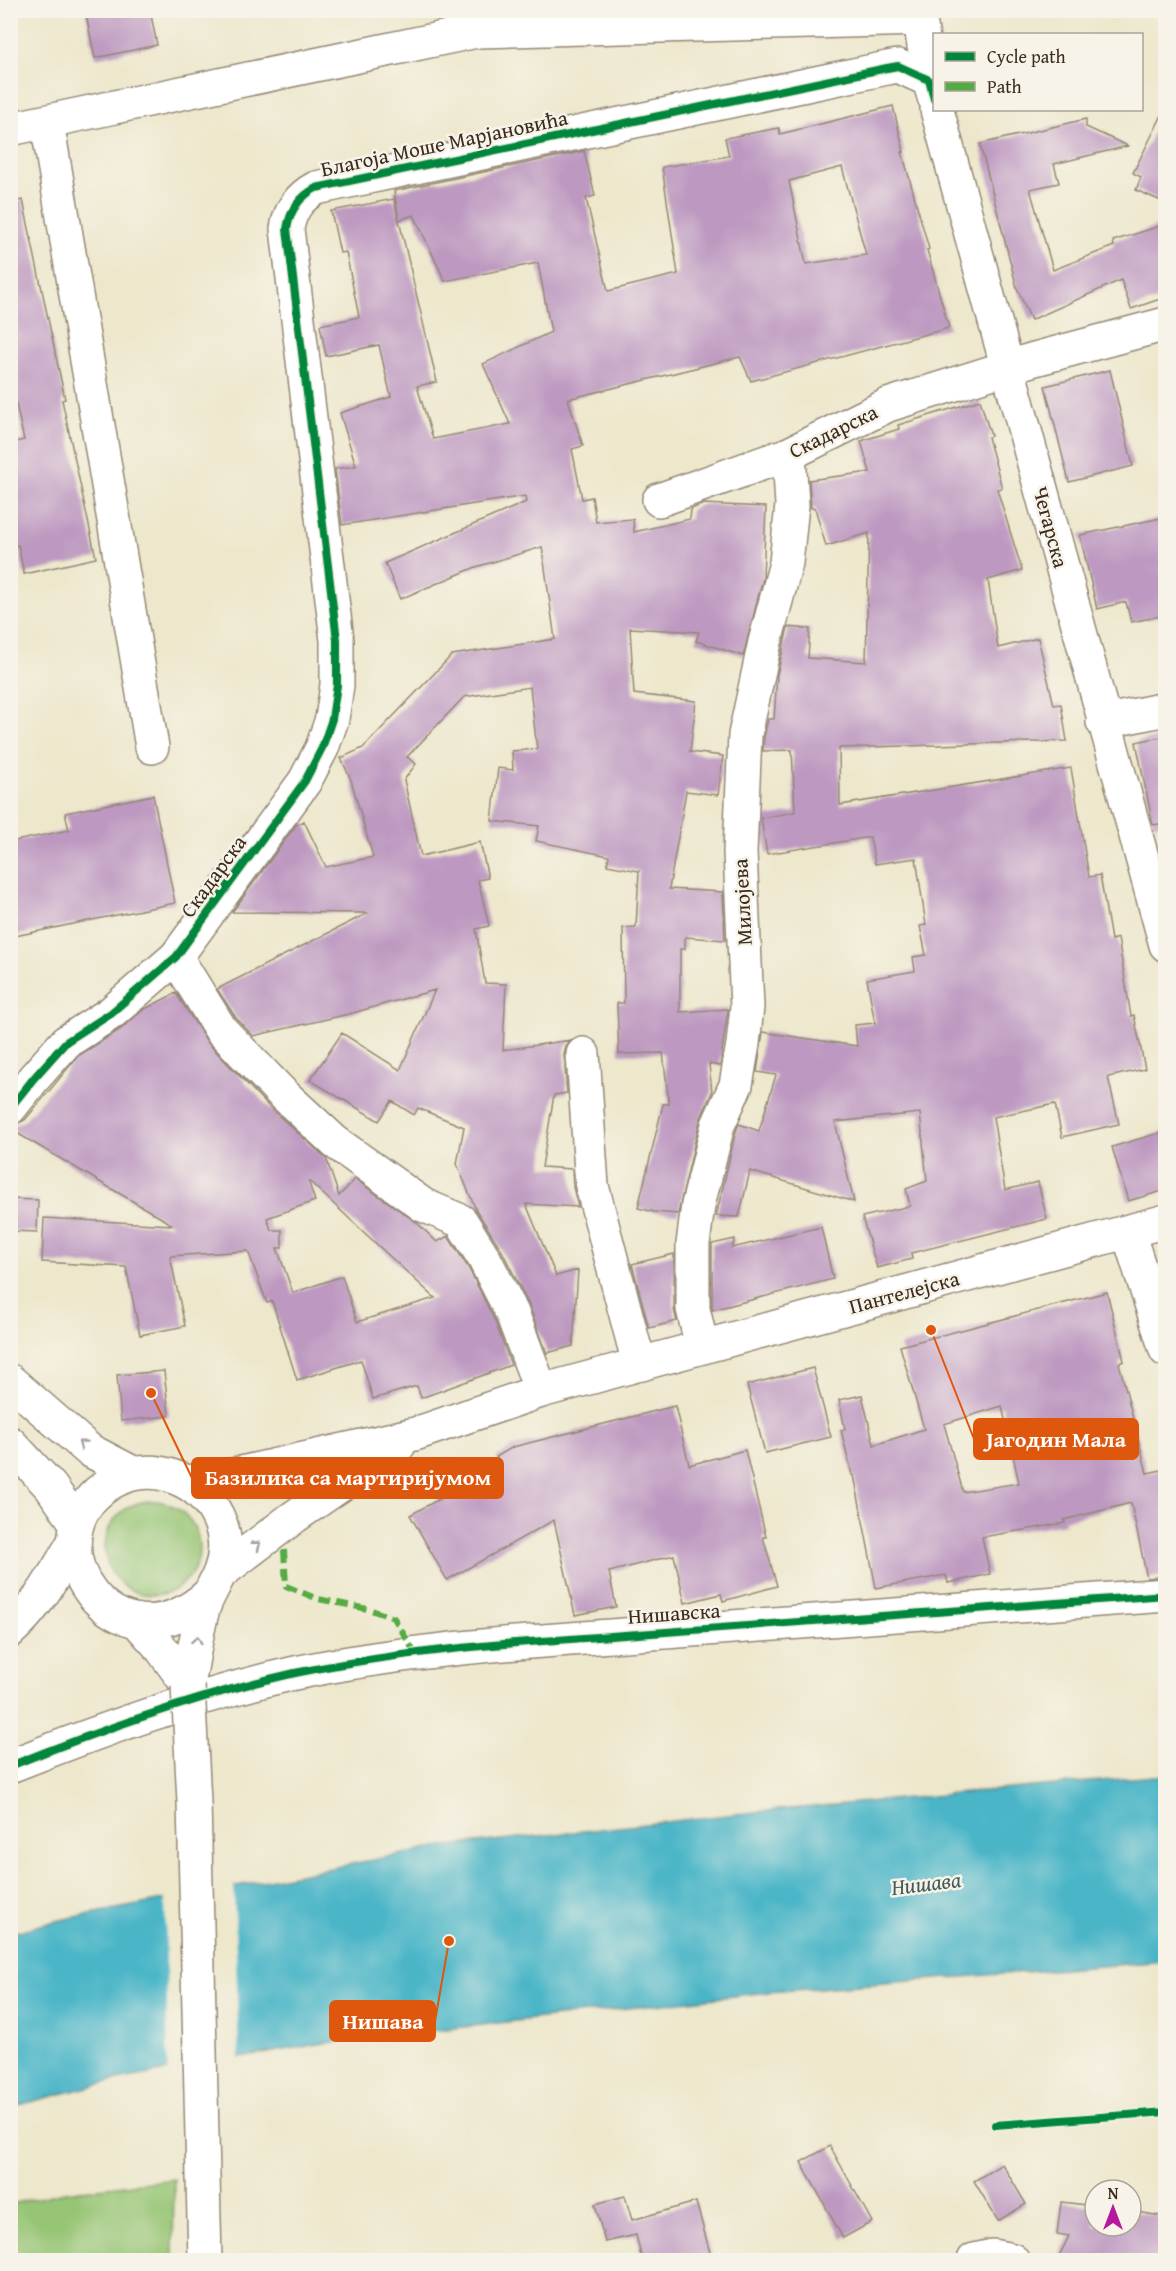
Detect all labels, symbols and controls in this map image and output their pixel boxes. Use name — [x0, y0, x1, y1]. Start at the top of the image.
legend — [933, 33, 1143, 111]
text: Cycle path — [987, 43, 1066, 70]
text: Path — [987, 73, 1022, 100]
street label: Благоја Моше Марјановића — [318, 102, 570, 184]
street label: Скадарска — [783, 396, 883, 466]
street label: Чегарска — [1025, 483, 1077, 571]
street label: Скадарска — [172, 828, 254, 924]
street label: Милојева — [724, 858, 760, 946]
street label: Пантелејска — [845, 1262, 963, 1322]
callout: Јагодин Мала — [974, 1419, 1138, 1459]
text: Јагодин Мала — [982, 1423, 1127, 1455]
one-way arrow — [78, 1441, 89, 1452]
callout: Базилика са мартиријумом — [192, 1458, 503, 1498]
text: Базилика са мартиријумом — [205, 1461, 491, 1493]
one-way arrow — [250, 1541, 261, 1552]
street label: Нишавска — [627, 1594, 721, 1632]
one-way arrow — [190, 1635, 203, 1645]
water label: Нишава — [889, 1863, 963, 1903]
callout: Нишава — [330, 2001, 435, 2041]
text: Нишава — [342, 2005, 424, 2037]
north arrow — [1083, 2178, 1143, 2238]
text: N — [1108, 2181, 1119, 2205]

